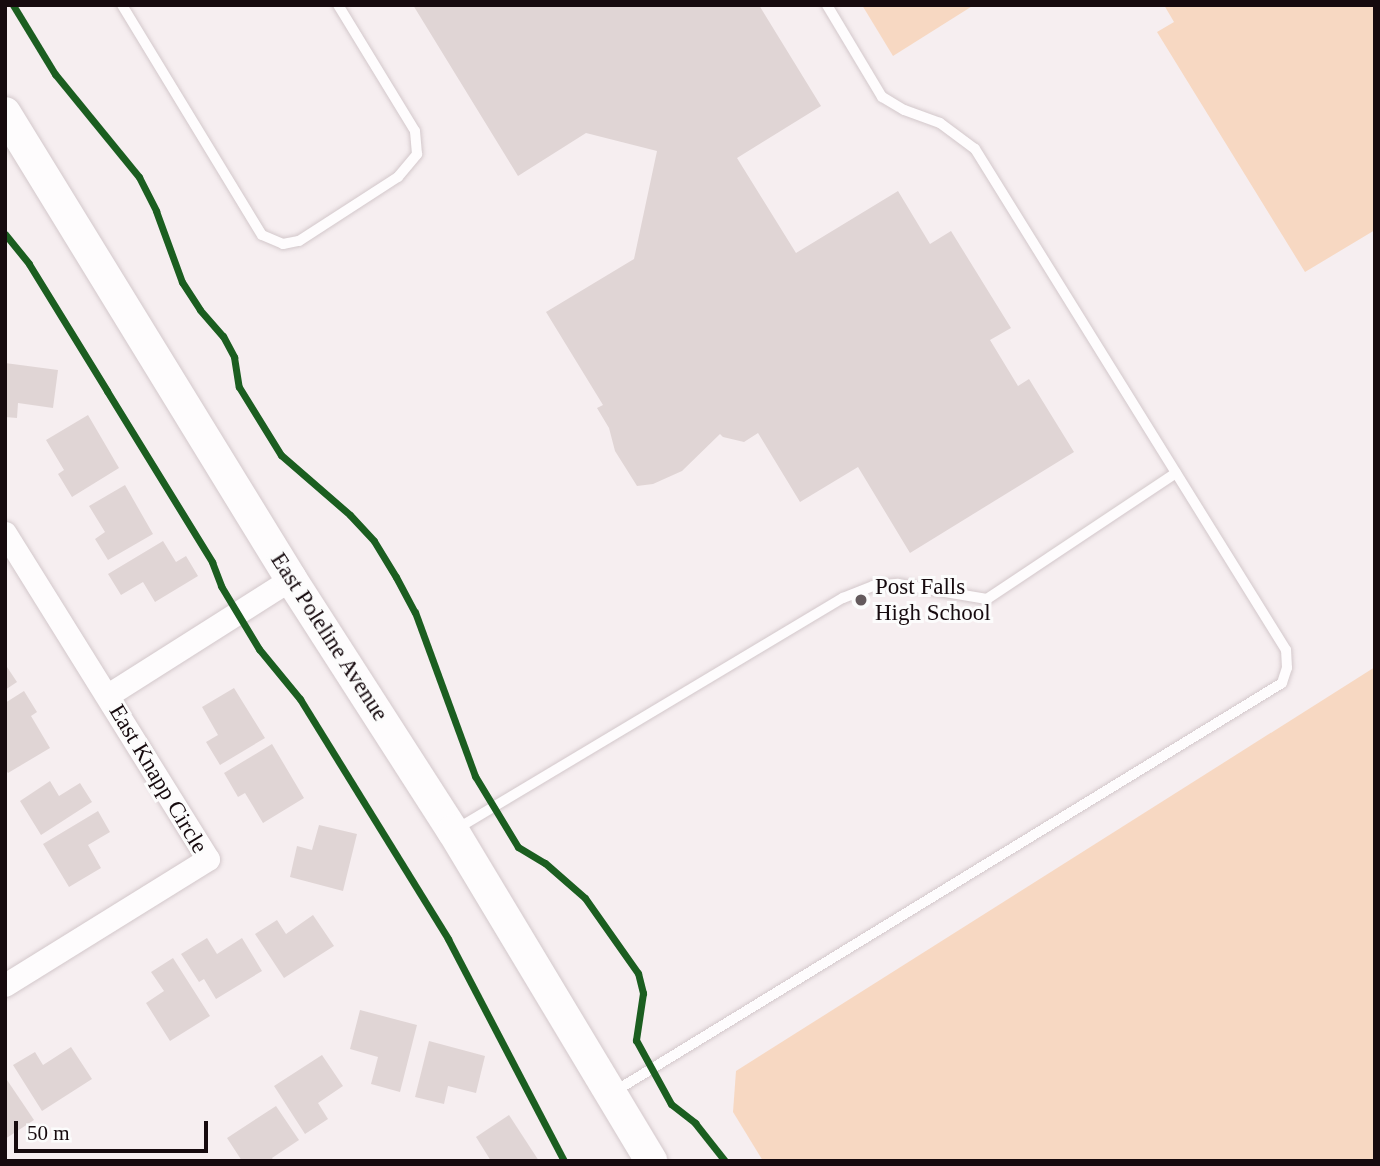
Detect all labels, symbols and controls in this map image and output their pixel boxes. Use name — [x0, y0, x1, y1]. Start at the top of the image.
street label: East Poleline Avenue — [264, 547, 394, 727]
place label: Post Falls High School — [875, 573, 991, 627]
marker: Post Falls High School — [853, 592, 869, 608]
street label: East Knapp Circle — [103, 700, 213, 858]
scale bar — [18, 1106, 212, 1150]
text: 50 m — [27, 1121, 70, 1145]

